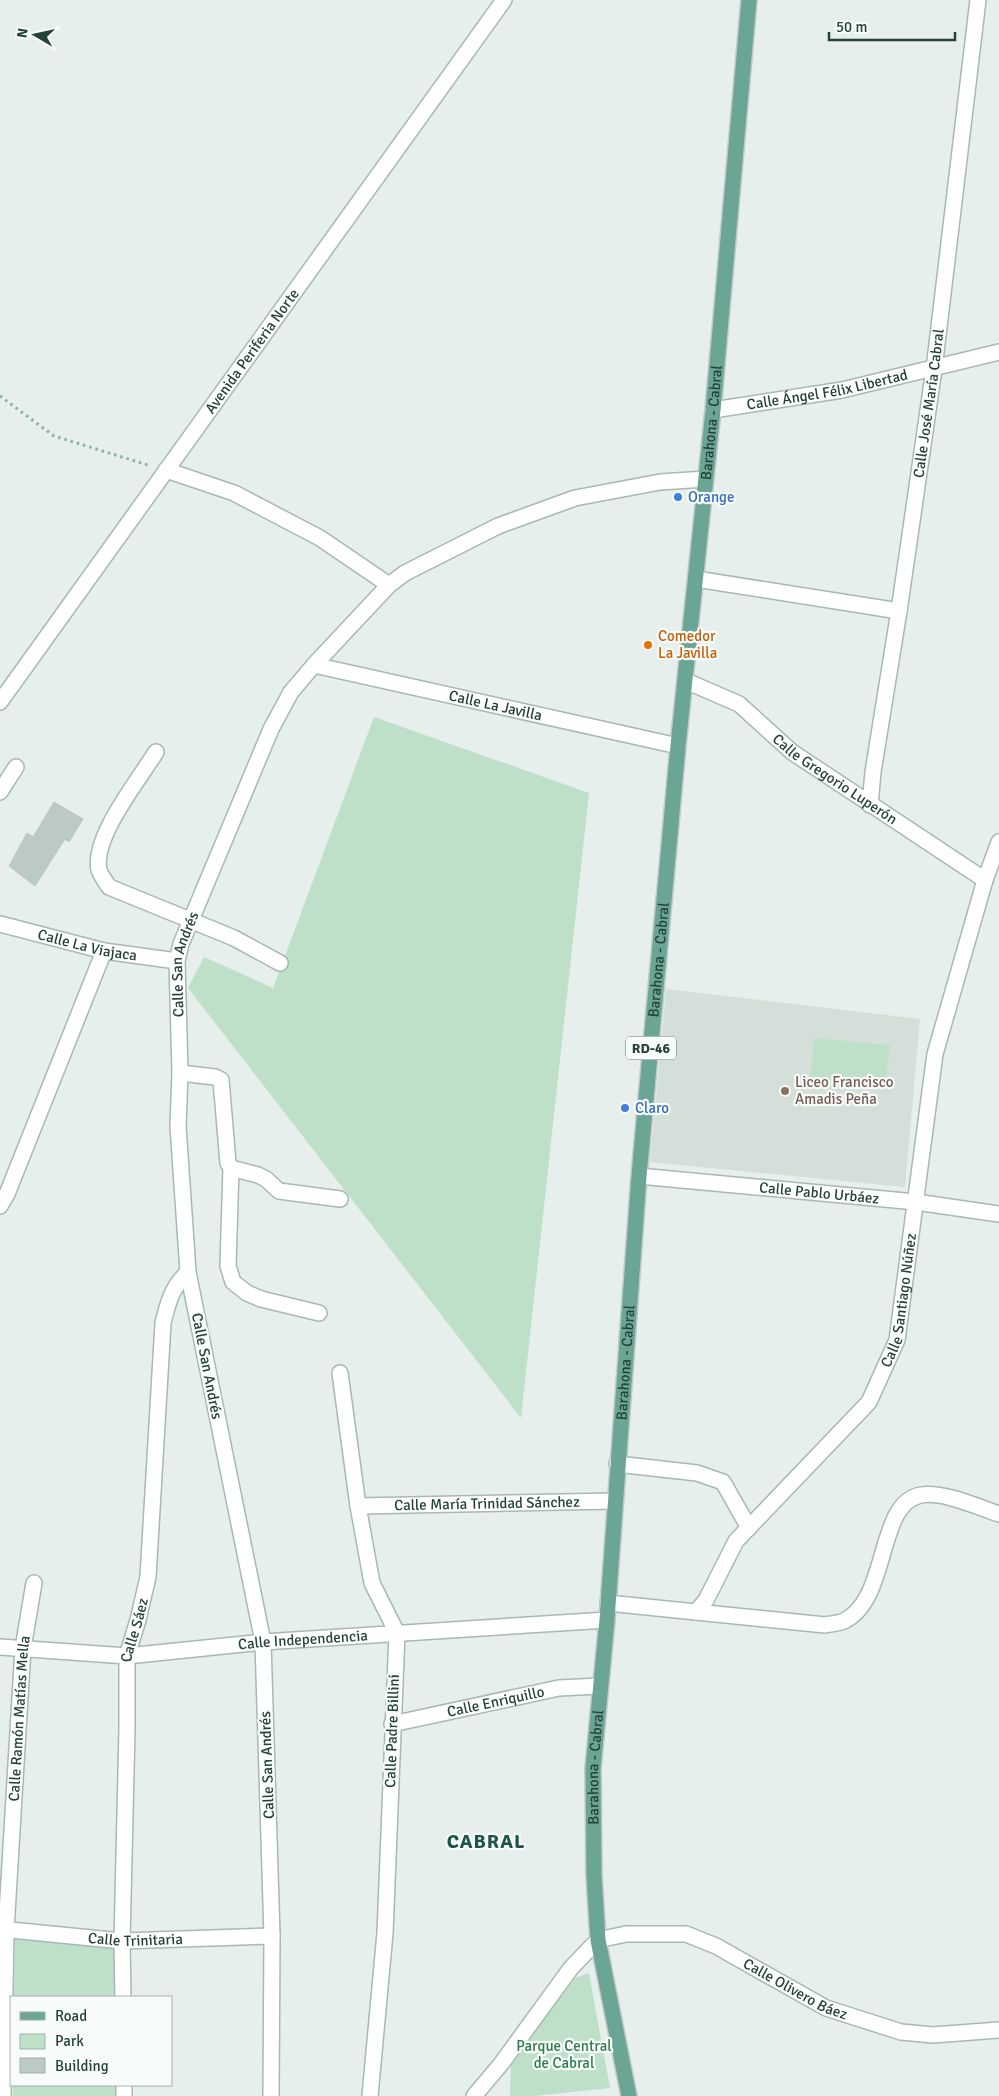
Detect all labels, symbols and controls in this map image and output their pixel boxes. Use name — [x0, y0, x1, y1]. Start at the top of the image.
north arrow — [10, 10, 60, 60]
scale bar — [829, 10, 955, 42]
text: 50 m — [836, 18, 867, 36]
text: N — [13, 27, 32, 39]
street label: Avenida Periferia Norte — [201, 285, 303, 417]
street label: Calle José María Cabral — [909, 328, 948, 479]
street label: Barahona - Cabral — [697, 364, 726, 481]
street label: Calle Ángel Félix Libertad — [745, 365, 910, 414]
place label: Orange — [688, 488, 735, 506]
marker: Orange — [672, 491, 684, 503]
place label: Comedor La Javilla — [658, 627, 717, 662]
marker: Comedor La Javilla — [642, 639, 654, 651]
street label: Calle La Javilla — [447, 686, 544, 725]
street label: Calle Gregorio Luperón — [769, 730, 901, 828]
street label: Barahona - Cabral — [644, 902, 673, 1018]
street label: Calle San Andrés — [168, 908, 203, 1017]
street label: Calle La Viajaca — [36, 925, 138, 964]
road number: RD-46 — [626, 1036, 676, 1060]
place label: Liceo Francisco Amadis Peña — [795, 1073, 894, 1108]
marker: Liceo Francisco Amadis Peña — [779, 1085, 791, 1097]
place label: Claro — [635, 1099, 669, 1117]
marker: Claro — [619, 1102, 631, 1114]
street label: Calle Pablo Urbáez — [758, 1178, 880, 1208]
street label: Calle Santiago Núñez — [877, 1232, 920, 1370]
street label: Barahona - Cabral — [612, 1304, 639, 1421]
street label: Calle San Andrés — [188, 1311, 226, 1421]
street label: Calle María Trinidad Sánchez — [394, 1493, 580, 1514]
street label: Calle Sáez — [118, 1596, 152, 1662]
street label: Calle Independencia — [237, 1626, 368, 1654]
street label: Calle Ramón Matías Mella — [5, 1634, 34, 1802]
street label: Calle Padre Billini — [381, 1674, 403, 1788]
street label: Calle Enriquillo — [445, 1682, 546, 1721]
street label: Barahona - Cabral — [584, 1709, 607, 1825]
street label: Calle San Andrés — [256, 1710, 278, 1819]
district label: CABRAL — [447, 1829, 525, 1854]
street label: Calle Trinitaria — [87, 1929, 183, 1950]
street label: Calle Olivero Báez — [740, 1954, 850, 2023]
legend — [10, 1996, 172, 2086]
text: Road — [55, 2007, 87, 2025]
text: Park — [55, 2032, 84, 2050]
park label: Parque Central de Cabral — [516, 2037, 612, 2072]
text: Building — [55, 2057, 109, 2075]

